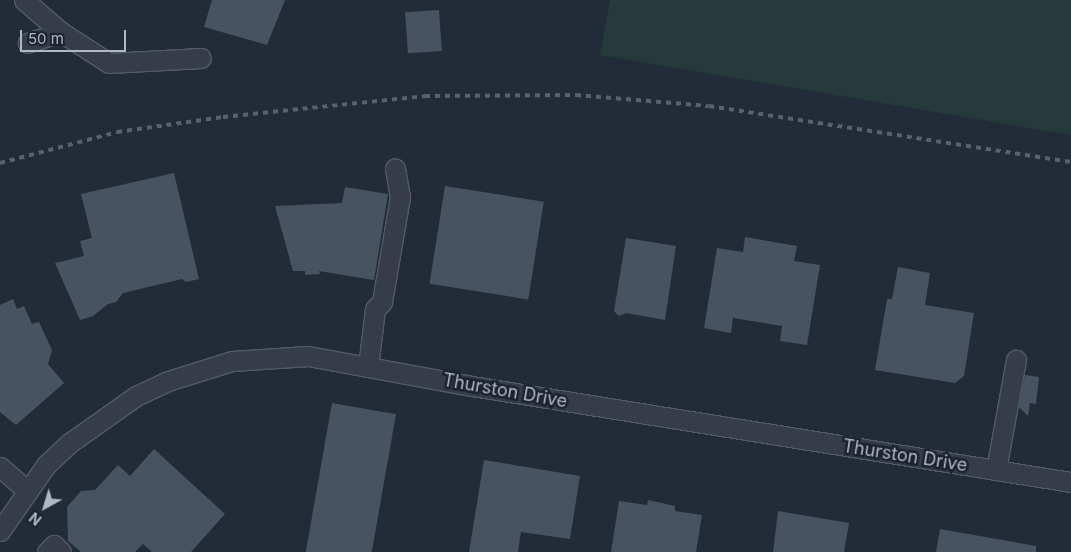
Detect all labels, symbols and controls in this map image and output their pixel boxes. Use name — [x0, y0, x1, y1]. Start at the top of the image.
scale bar — [22, 20, 129, 52]
text: 50 m — [28, 29, 64, 48]
street label: Thurston Drive — [441, 369, 569, 413]
street label: Thurston Drive — [841, 435, 969, 477]
north arrow — [20, 482, 70, 532]
text: N — [26, 509, 45, 529]

